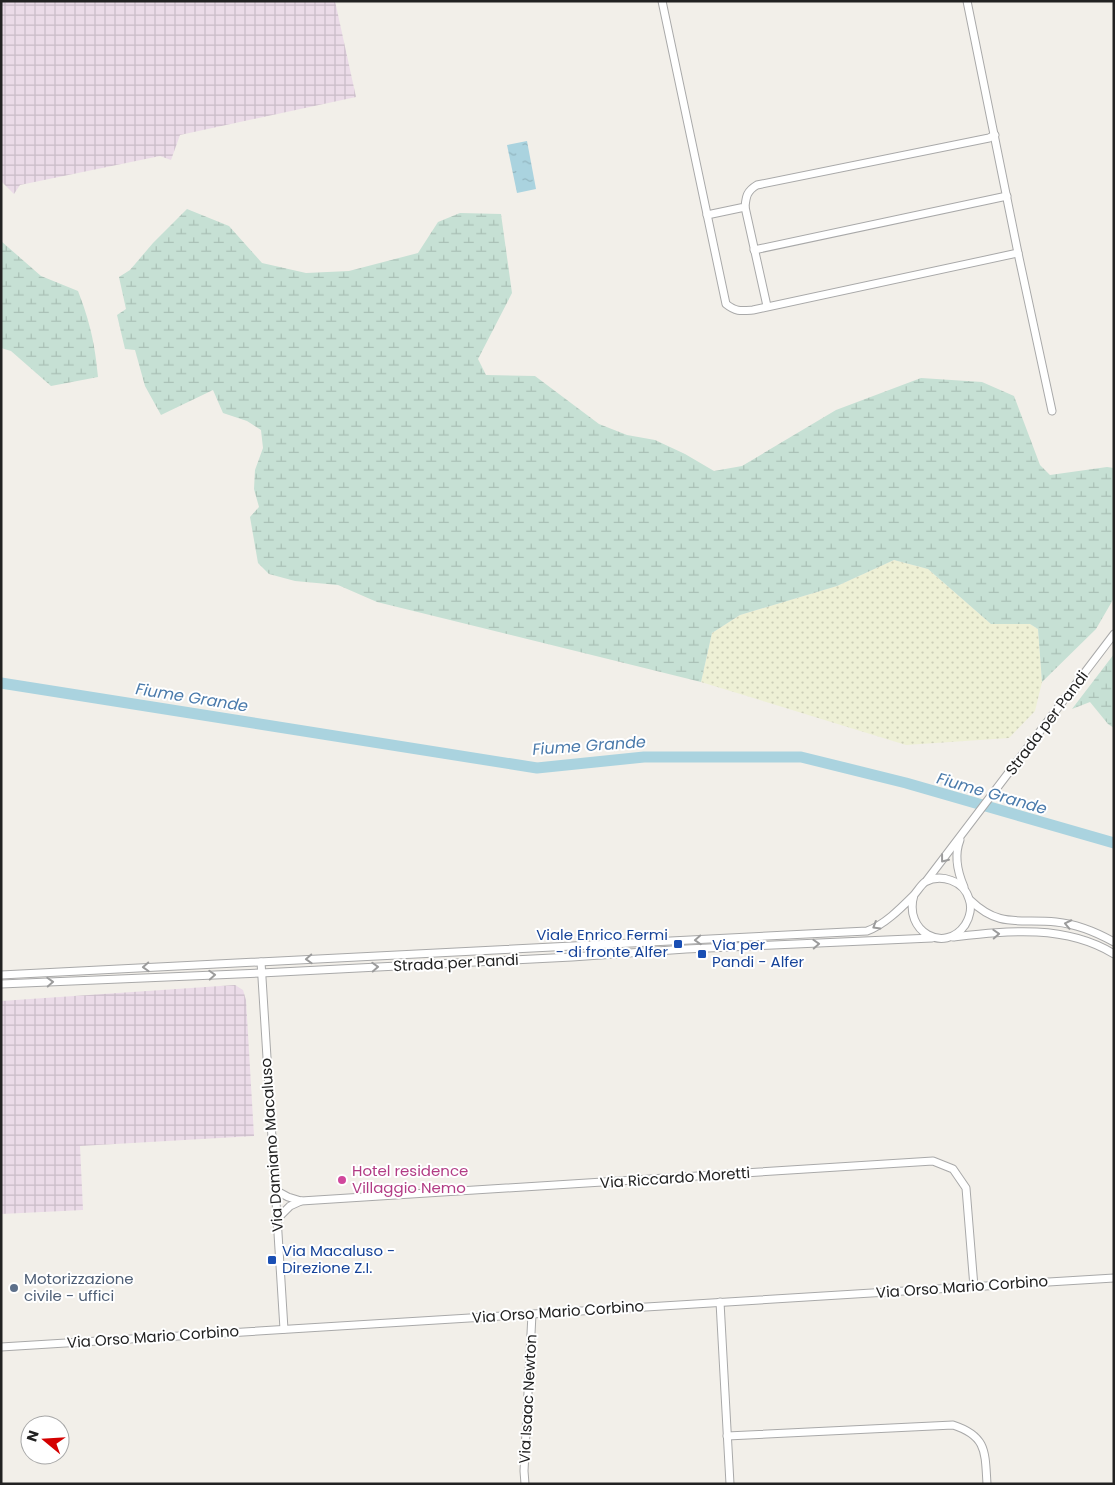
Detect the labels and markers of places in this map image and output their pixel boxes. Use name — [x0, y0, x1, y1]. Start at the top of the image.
place label: Viale Enrico Fermi - di fronte Alfer — [536, 924, 668, 962]
place label: Via per Pandi - Alfer — [712, 934, 805, 972]
marker: Viale Enrico Fermi - di fronte Alfer — [672, 938, 684, 950]
marker: Via per Pandi - Alfer — [696, 948, 708, 960]
place label: Hotel residence Villaggio Nemo — [352, 1160, 468, 1198]
marker: Hotel residence Villaggio Nemo — [336, 1174, 348, 1186]
place label: Via Macaluso - Direzione Z.I. — [282, 1240, 395, 1278]
marker: Via Macaluso - Direzione Z.I. — [266, 1254, 278, 1266]
place label: Motorizzazione civile - uffici — [24, 1268, 134, 1306]
marker: Motorizzazione civile - uffici — [8, 1282, 20, 1294]

